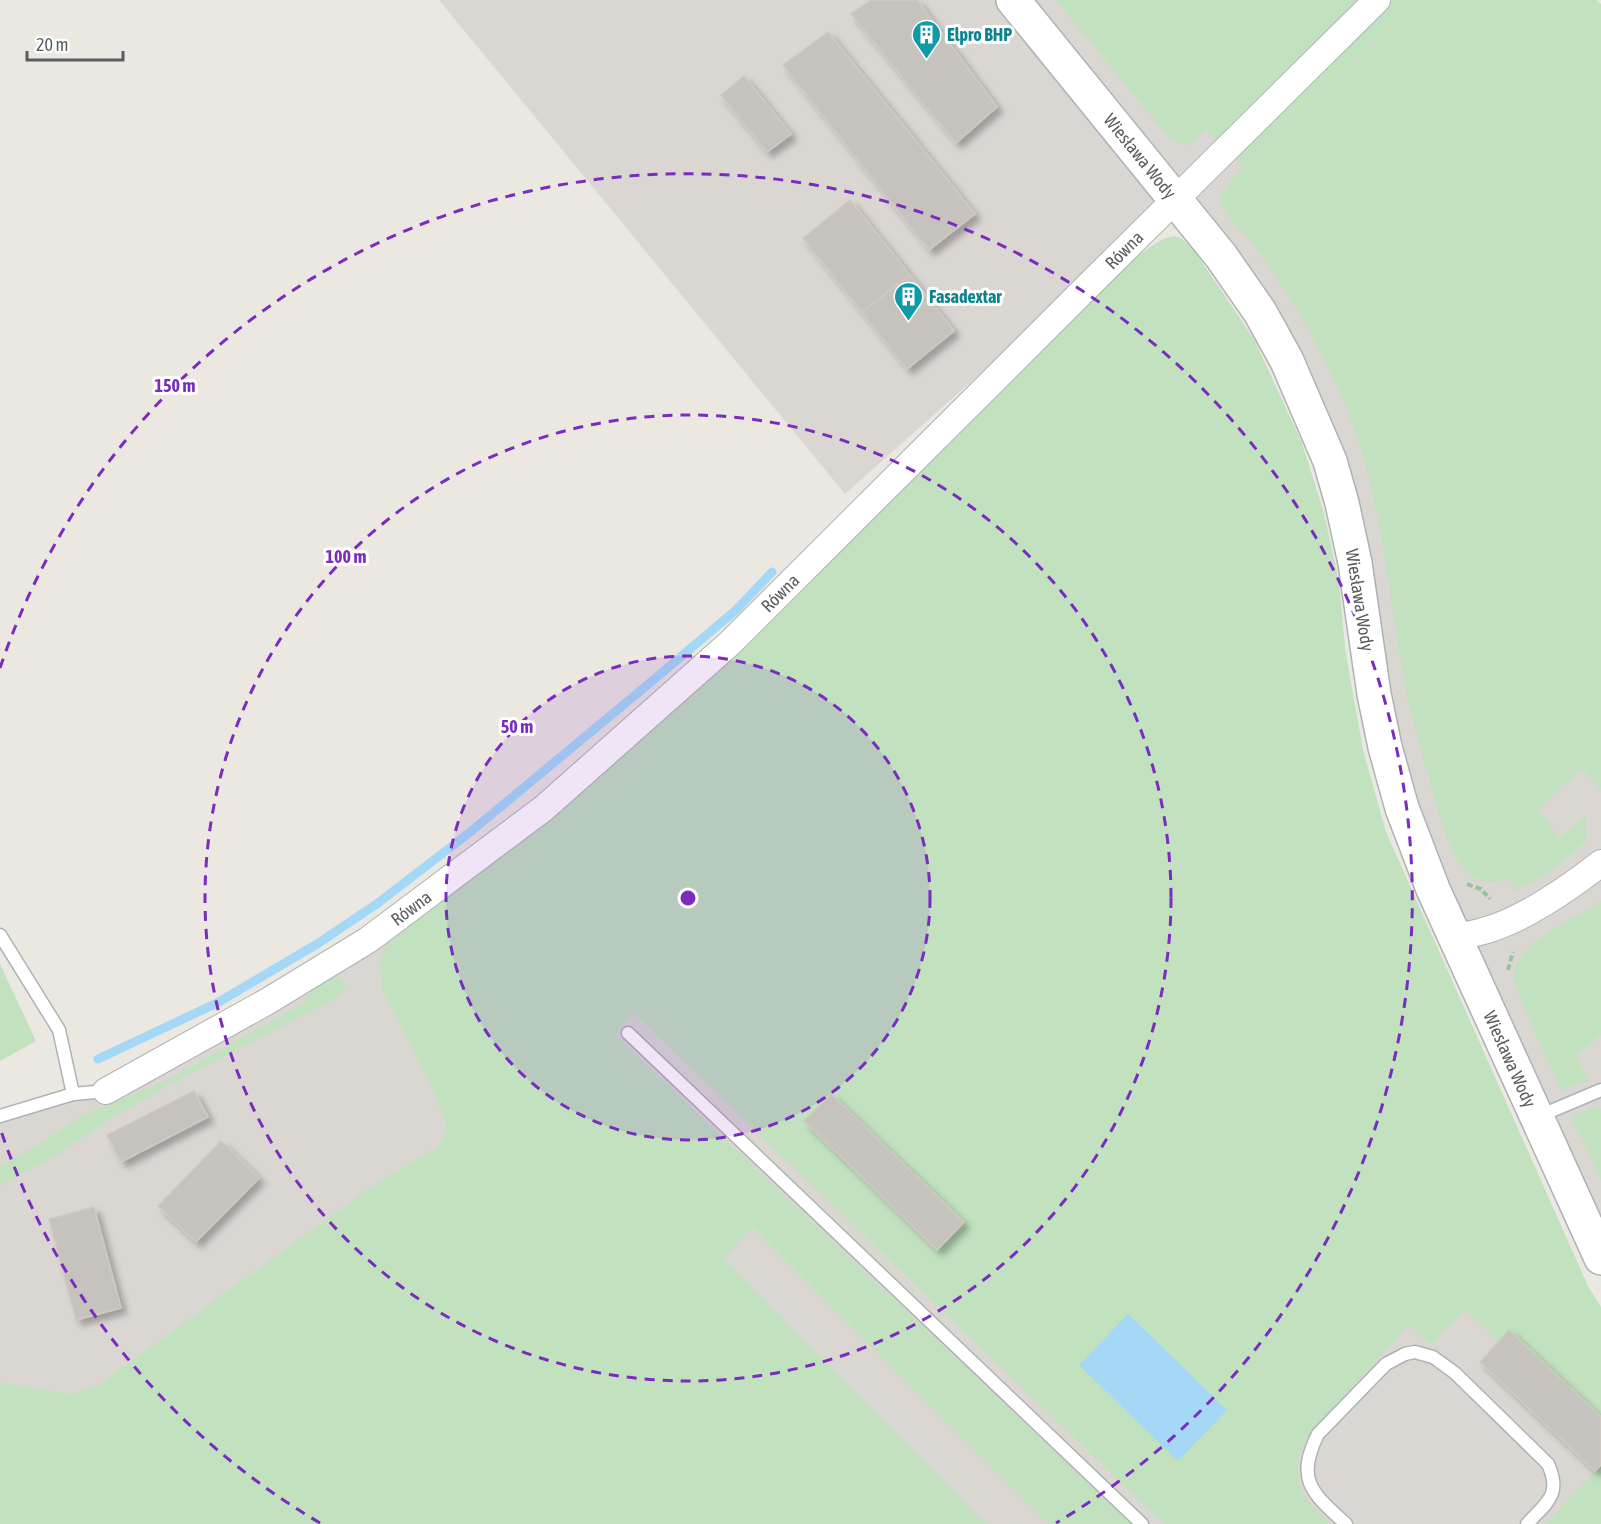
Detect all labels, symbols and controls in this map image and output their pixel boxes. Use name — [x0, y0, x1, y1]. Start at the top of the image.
building icon: Elpro BHP — [910, 18, 942, 60]
scale bar — [27, 24, 123, 62]
place label: Elpro BHP — [947, 24, 1012, 45]
text: 20 m — [36, 34, 68, 55]
street label: Wiesława Wody — [1099, 109, 1181, 203]
street label: Równa — [1101, 227, 1147, 273]
building icon: Fasadextar — [892, 280, 924, 322]
place label: Fasadextar — [929, 286, 1002, 307]
text: 150 m — [155, 375, 195, 396]
text: 100 m — [326, 546, 366, 567]
street label: Wiesława Wody — [1342, 547, 1378, 653]
street label: Równa — [757, 570, 803, 616]
text: 50 m — [501, 716, 533, 737]
street label: Równa — [387, 886, 435, 930]
centre of rings — [678, 888, 698, 908]
street label: Wiesława Wody — [1479, 1008, 1541, 1110]

